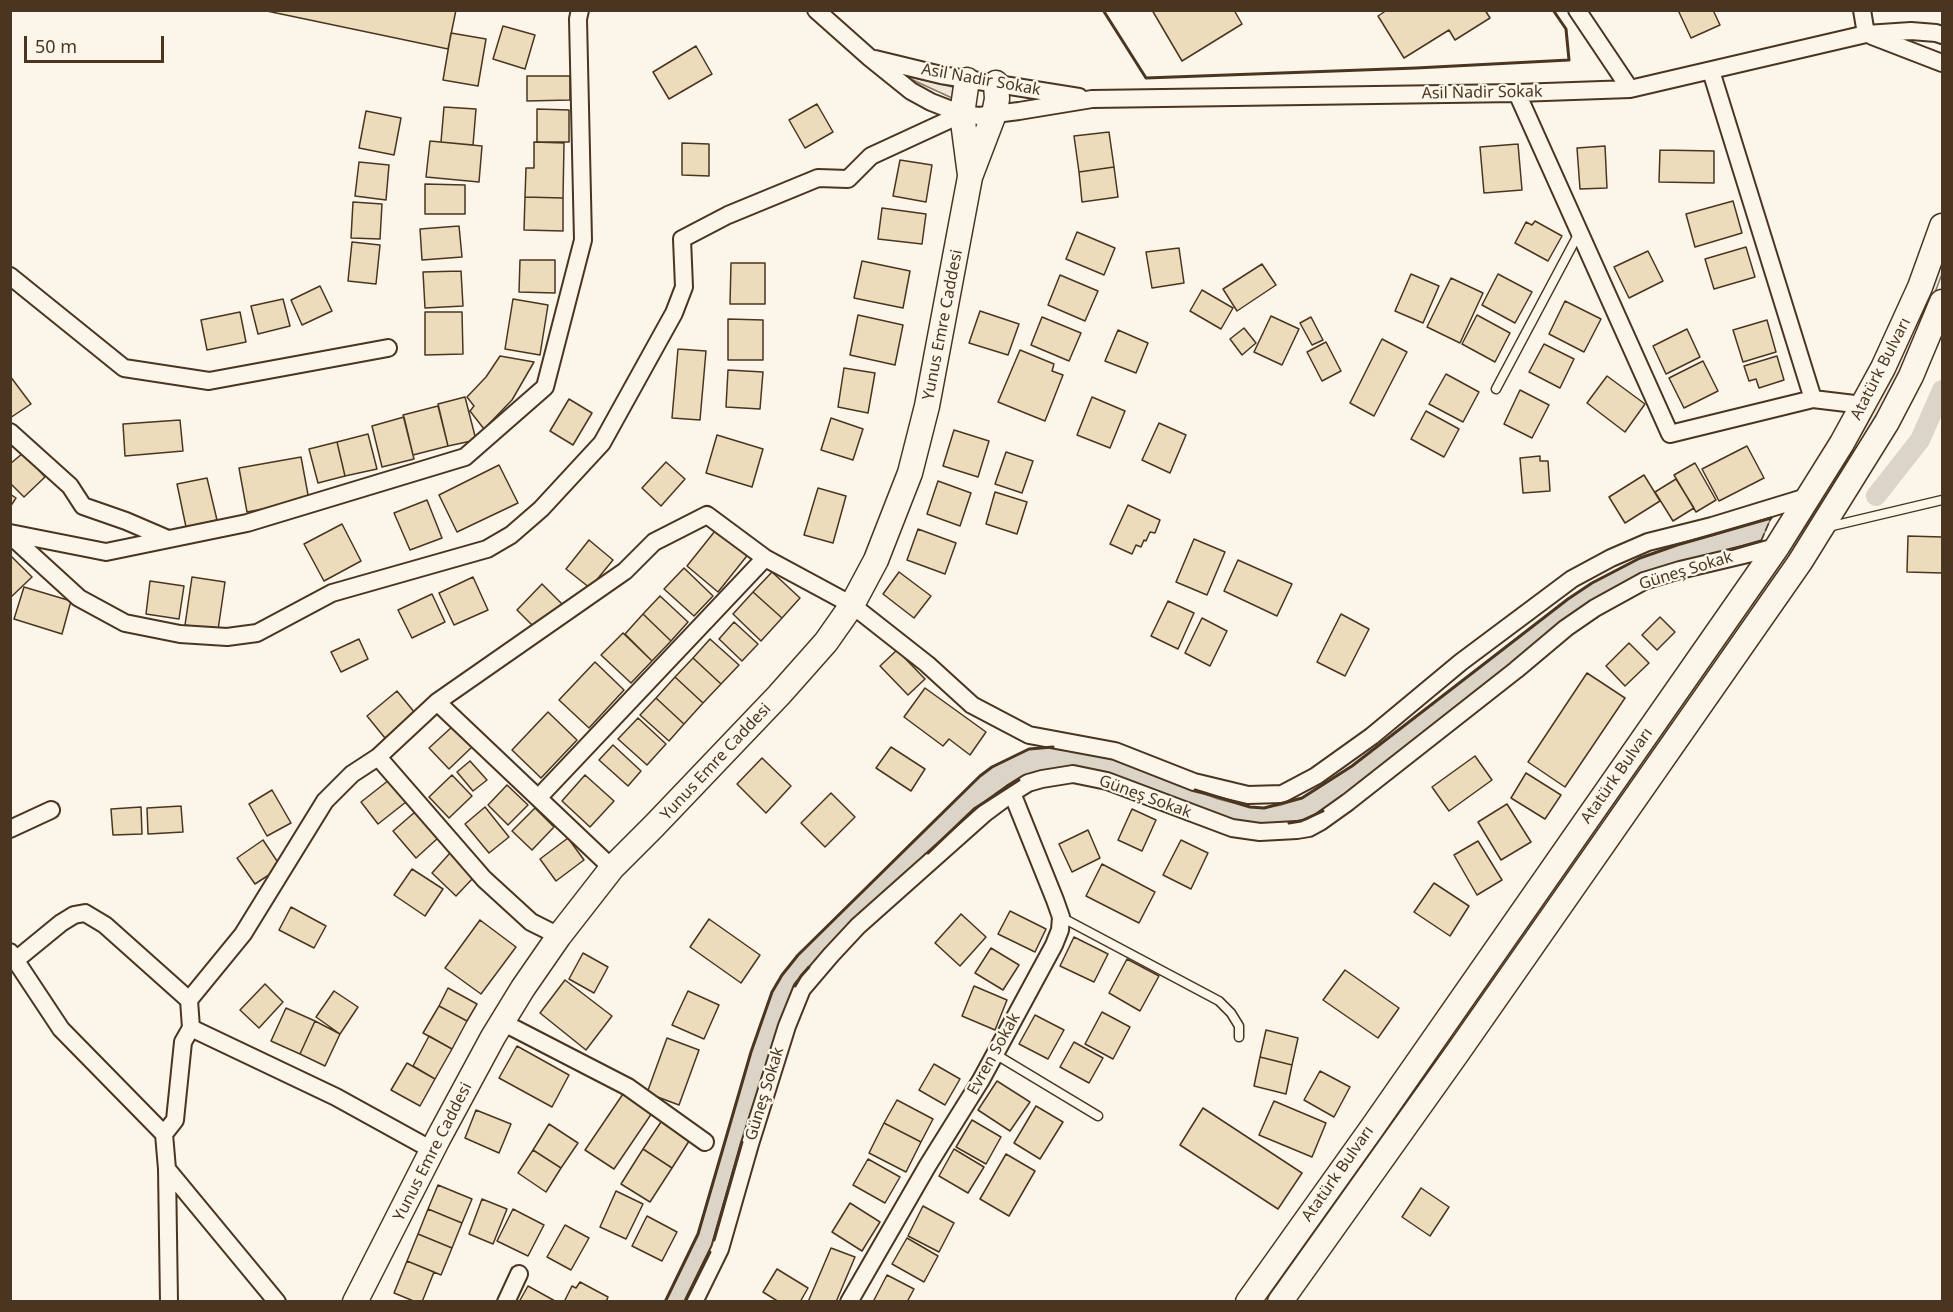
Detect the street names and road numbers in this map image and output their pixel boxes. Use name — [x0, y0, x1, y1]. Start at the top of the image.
street label: Asil Nadir Sokak — [920, 60, 1042, 100]
street label: Asil Nadir Sokak — [1421, 82, 1543, 104]
street label: Yunus Emre Caddesi — [919, 248, 967, 402]
street label: Atatürk Bulvarı — [1847, 315, 1915, 423]
street label: Güneş Sokak — [1637, 548, 1735, 594]
street label: Yunus Emre Caddesi — [657, 700, 775, 824]
street label: Atatürk Bulvarı — [1577, 725, 1657, 827]
street label: Güneş Sokak — [1096, 771, 1194, 823]
street label: Evren Sokak — [964, 1010, 1024, 1098]
street label: Güneş Sokak — [742, 1045, 788, 1143]
street label: Yunus Emre Caddesi — [390, 1079, 476, 1225]
street label: Atatürk Bulvarı — [1298, 1123, 1378, 1225]

